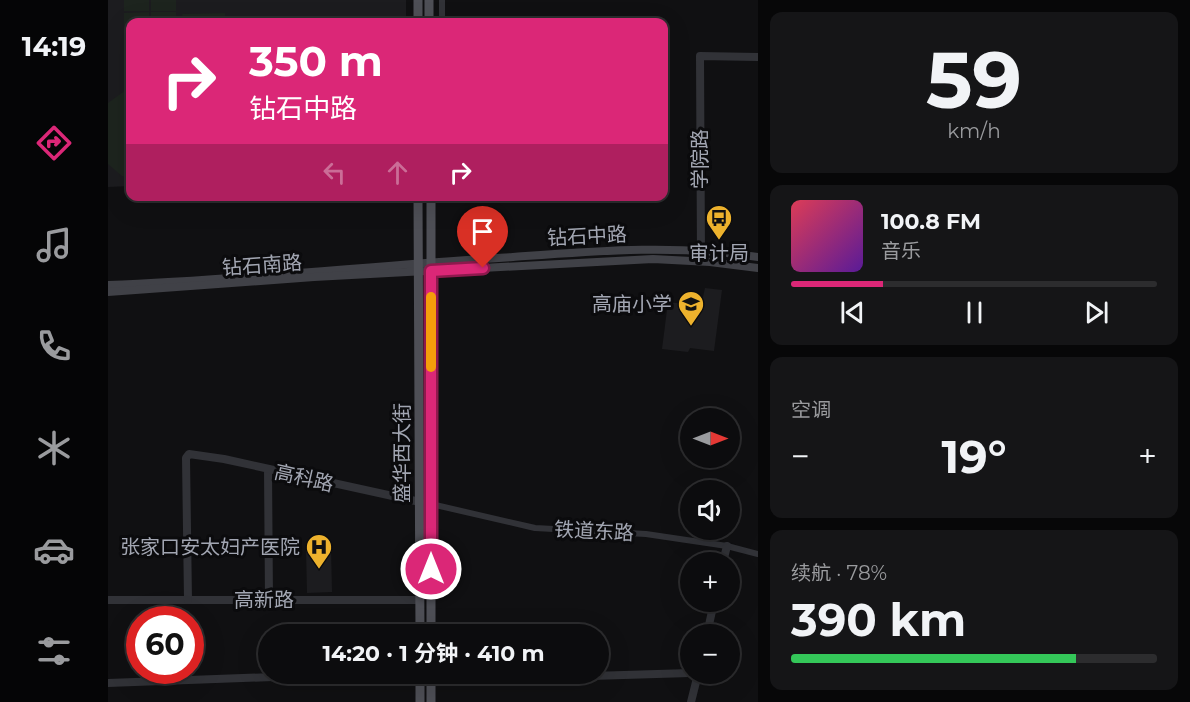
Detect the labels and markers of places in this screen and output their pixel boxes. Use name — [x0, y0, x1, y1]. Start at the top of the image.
bus stop icon: 审计局 — [704, 203, 734, 241]
pin — [457, 206, 508, 268]
place label: 审计局 — [689, 241, 749, 265]
school or university icon: 高庙小学 — [676, 289, 706, 327]
place label: 高庙小学 — [592, 292, 672, 316]
hospital icon: 张家口安太妇产医院 — [304, 532, 334, 570]
place label: 张家口安太妇产医院 — [120, 535, 300, 559]

